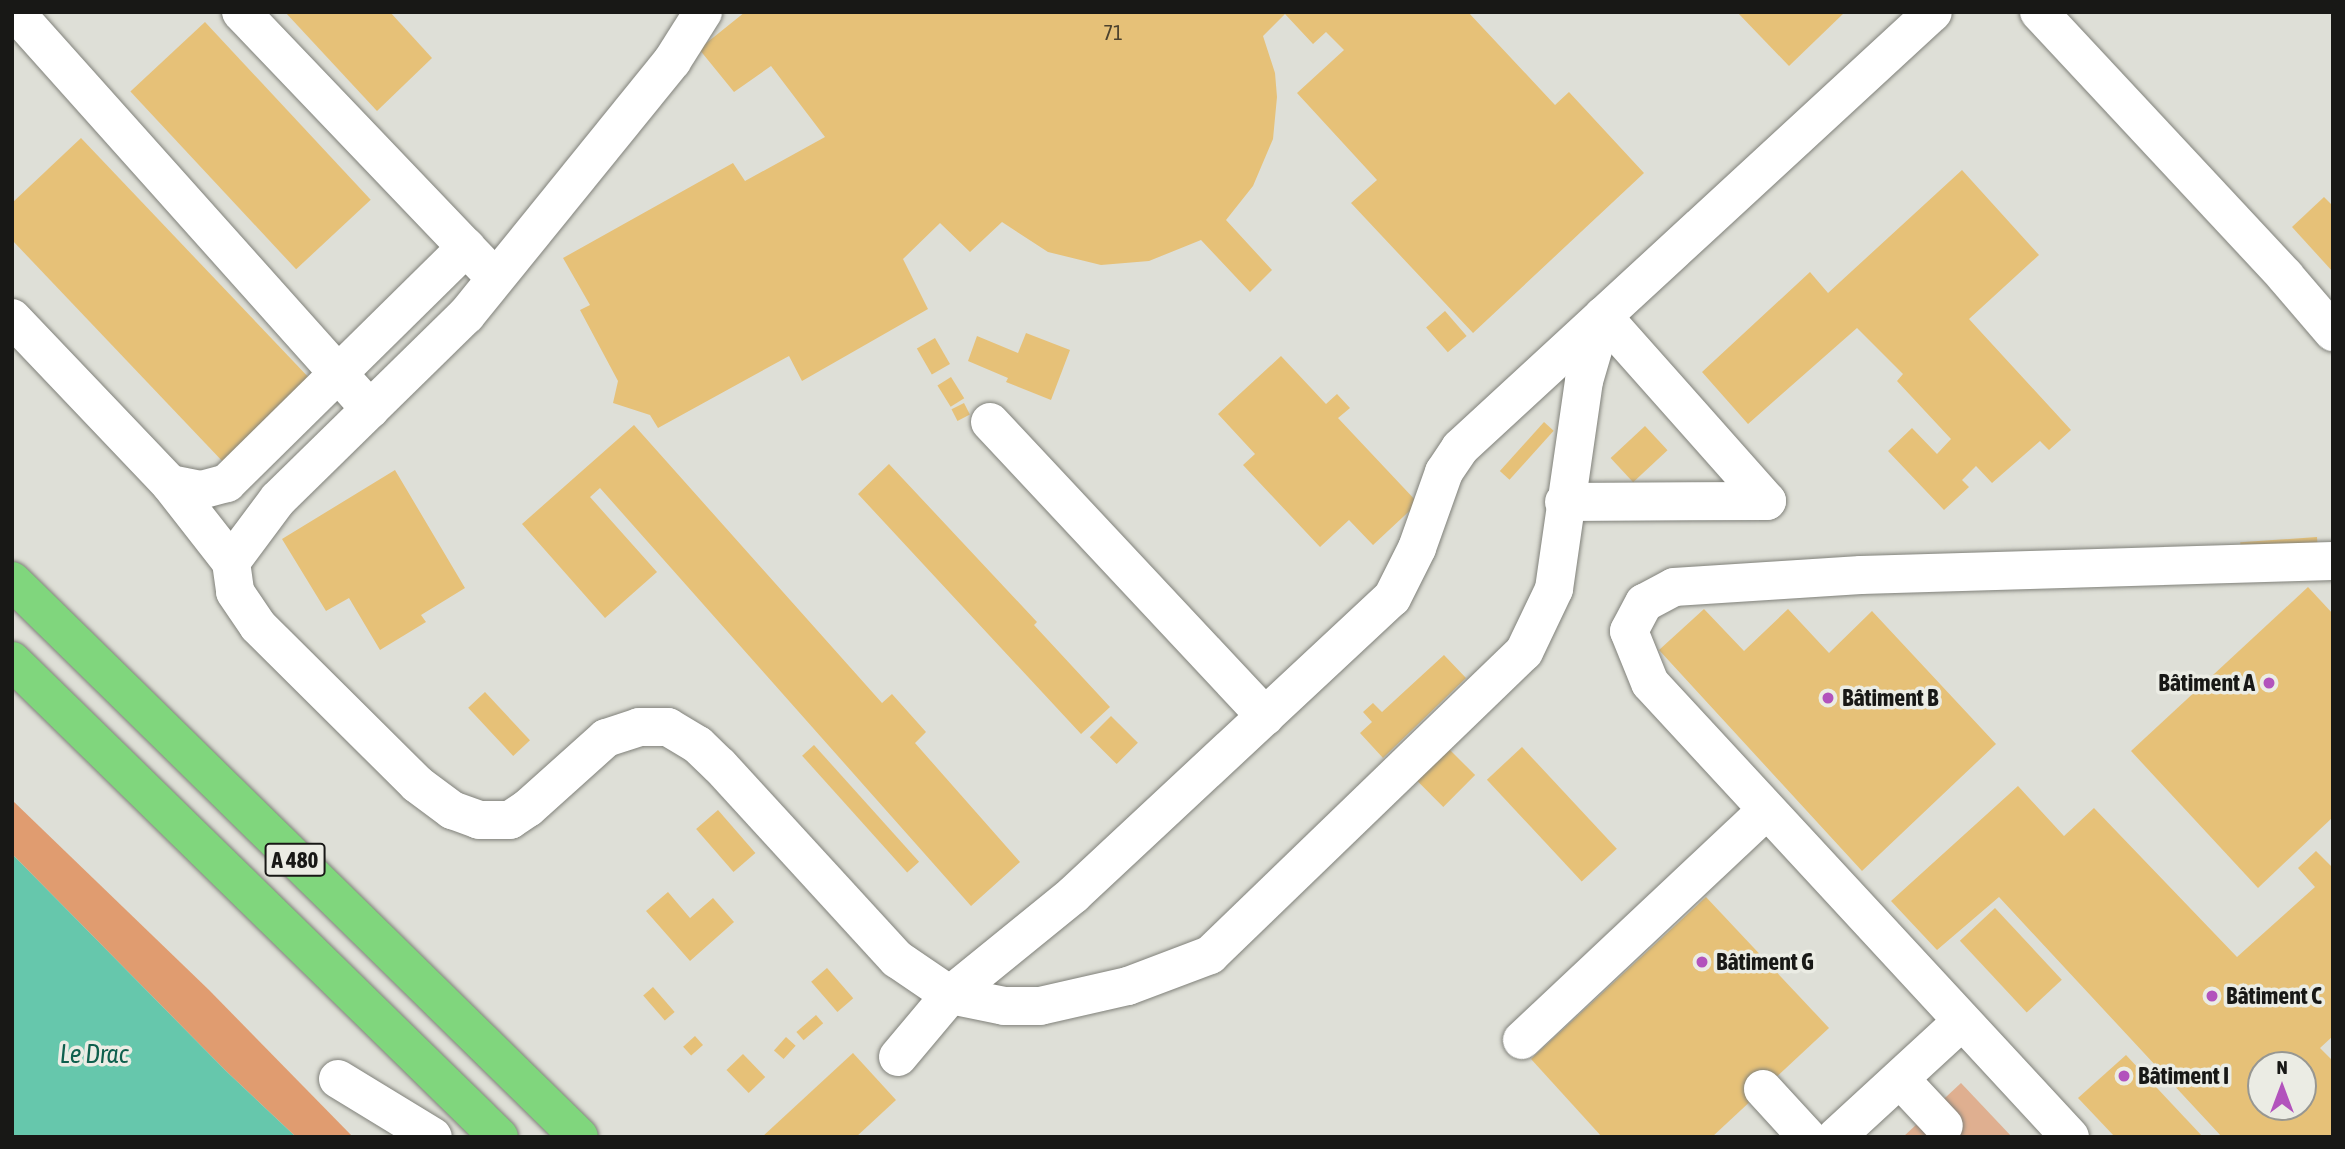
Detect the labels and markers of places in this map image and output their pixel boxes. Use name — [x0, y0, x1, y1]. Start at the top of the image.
place label: Bâtiment A — [2158, 669, 2255, 697]
marker: Bâtiment A — [2261, 675, 2277, 691]
place label: Bâtiment B — [1842, 684, 1938, 712]
marker: Bâtiment B — [1820, 690, 1836, 706]
place label: Bâtiment G — [1716, 948, 1814, 976]
marker: Bâtiment G — [1694, 954, 1710, 970]
place label: Bâtiment C — [2226, 982, 2322, 1010]
marker: Bâtiment C — [2204, 988, 2220, 1004]
place label: Bâtiment I — [2138, 1062, 2229, 1090]
marker: Bâtiment I — [2116, 1068, 2132, 1084]

